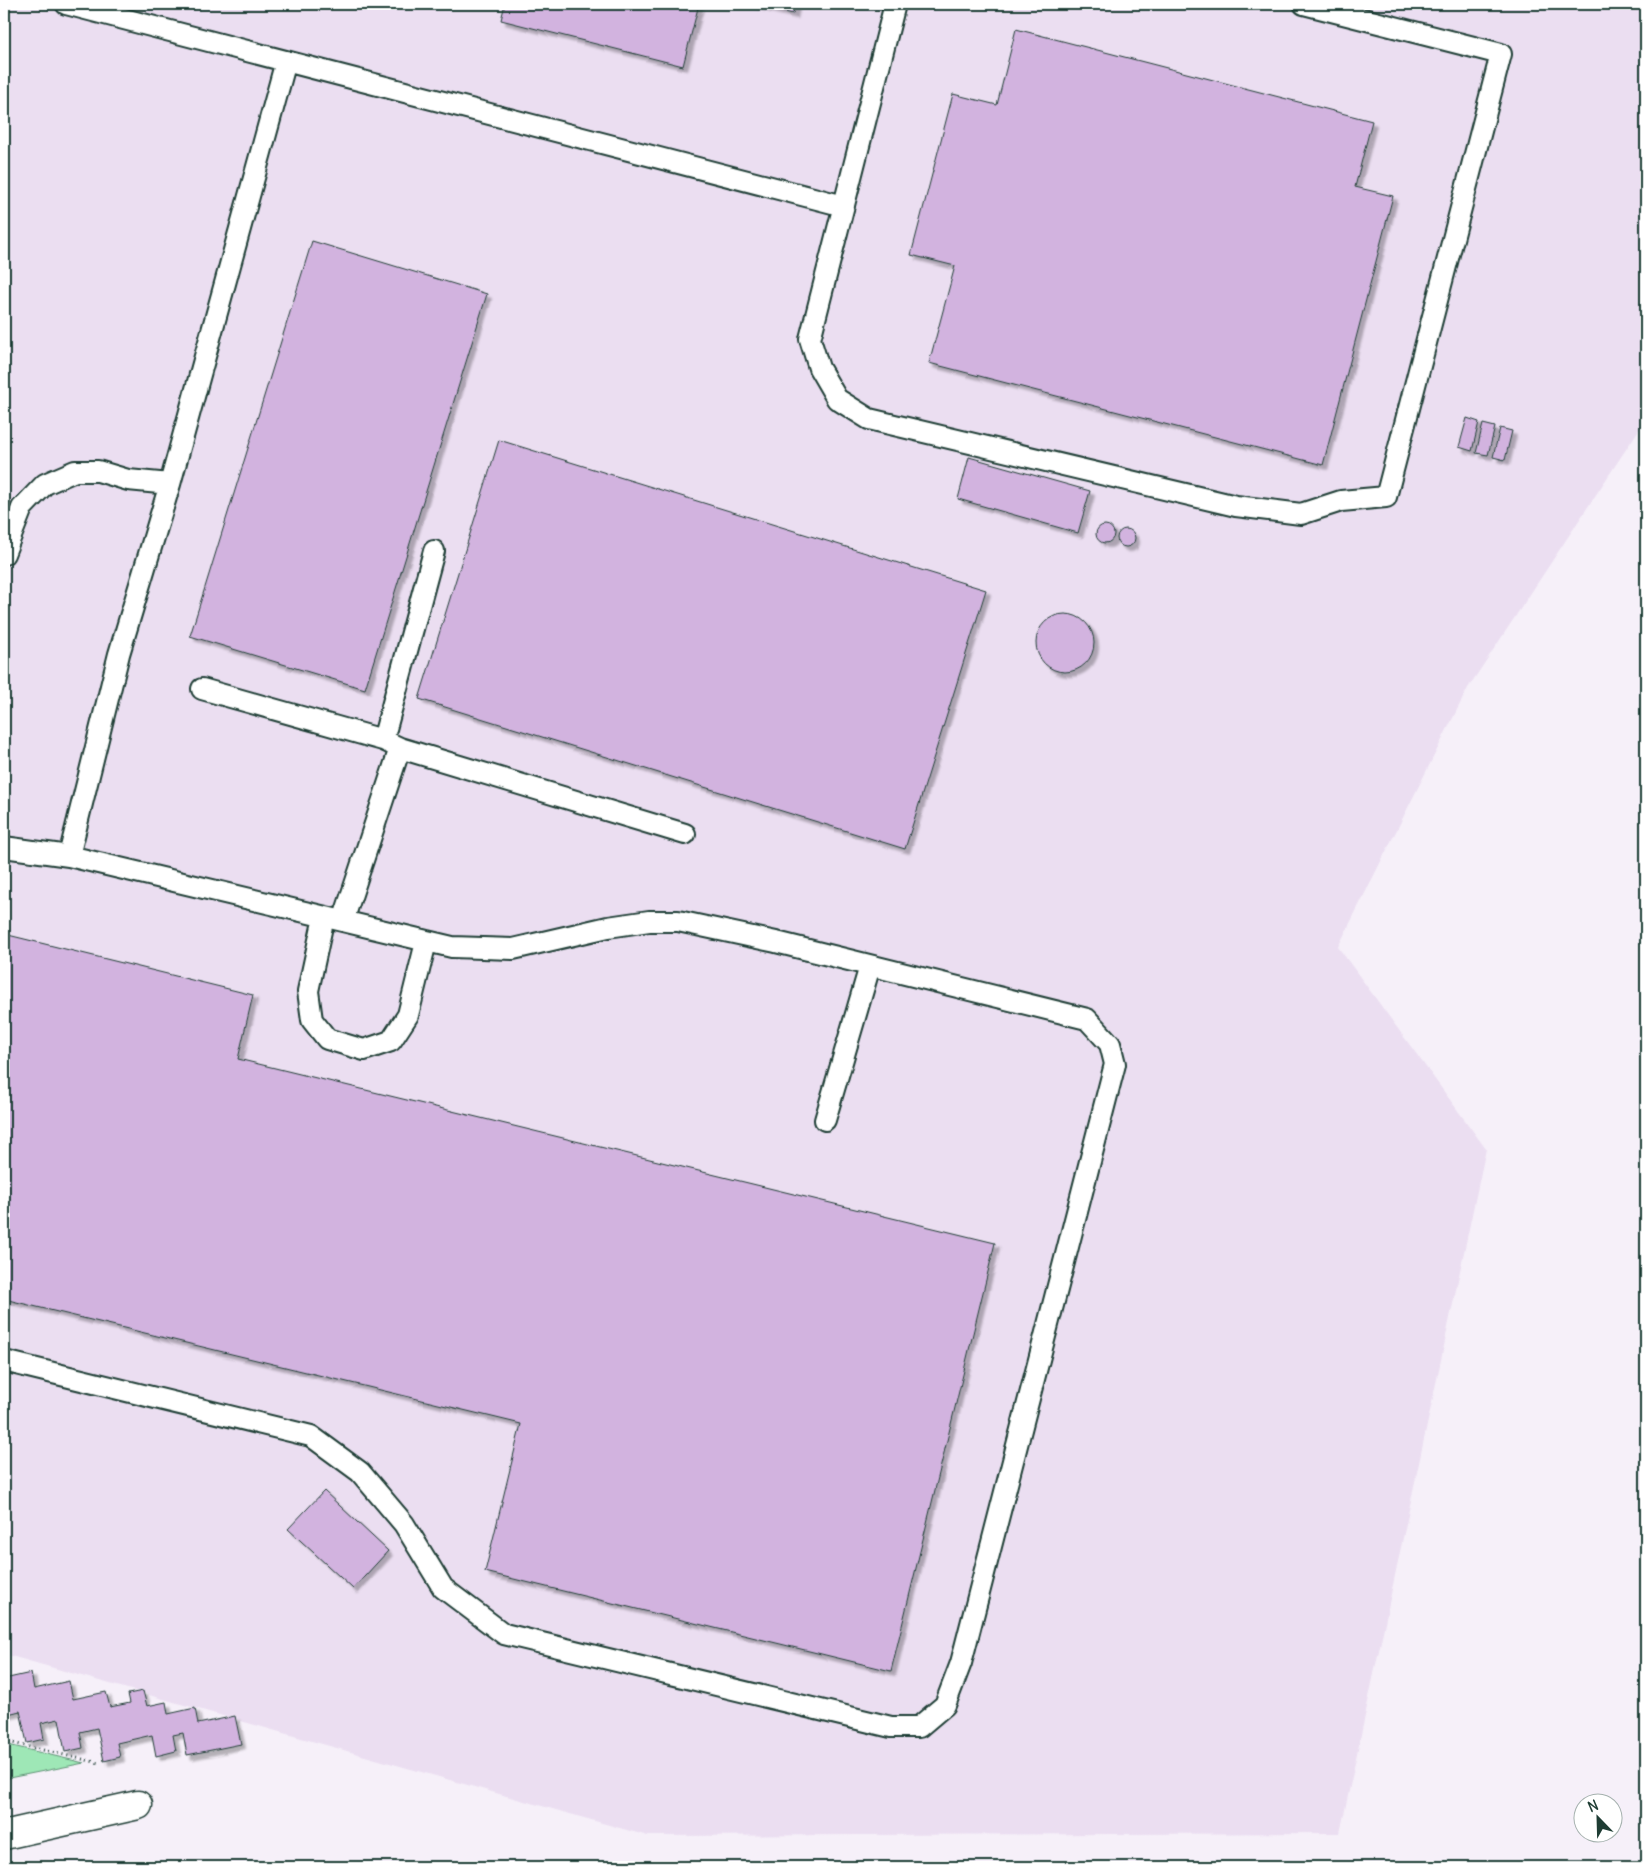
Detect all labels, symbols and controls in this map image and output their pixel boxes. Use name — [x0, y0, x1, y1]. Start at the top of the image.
north arrow — [1572, 1794, 1622, 1844]
text: N — [1585, 1796, 1601, 1816]

